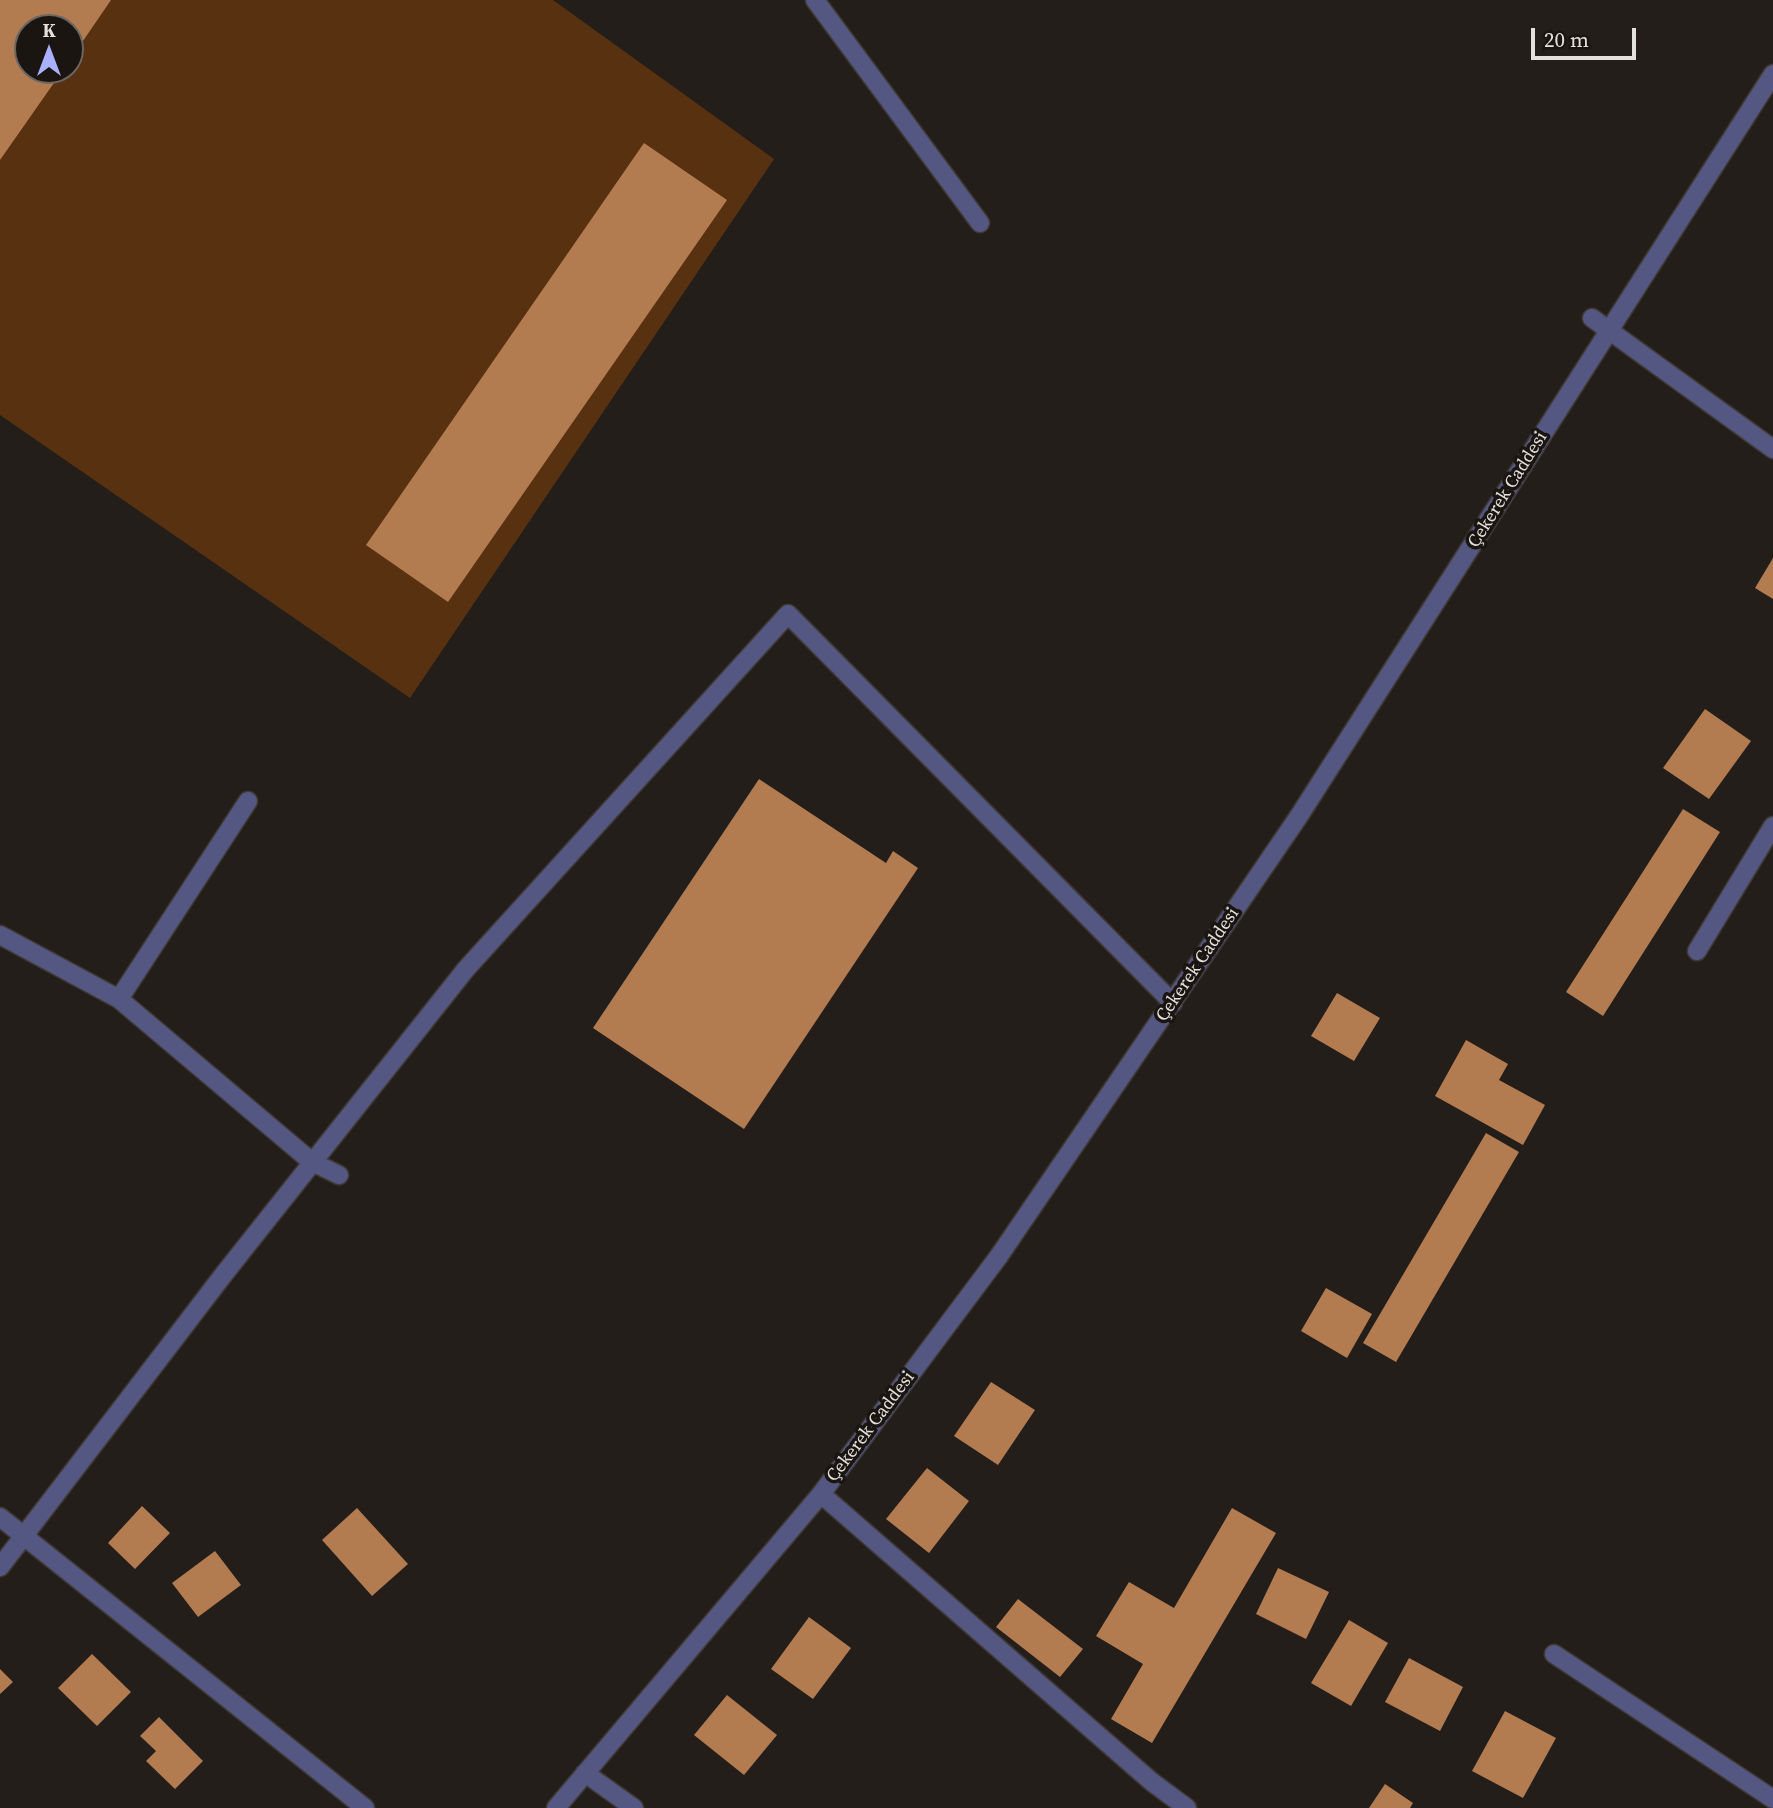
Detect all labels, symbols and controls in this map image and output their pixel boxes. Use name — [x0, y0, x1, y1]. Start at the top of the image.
north arrow — [14, 14, 84, 84]
scale bar — [1535, 14, 1640, 58]
text: K — [42, 17, 56, 43]
text: 20 m — [1544, 25, 1589, 54]
street label: Çekerek Caddesi — [1464, 428, 1552, 552]
street label: Çekerek Caddesi — [1152, 904, 1244, 1026]
street label: Çekerek Caddesi — [822, 1367, 920, 1487]

